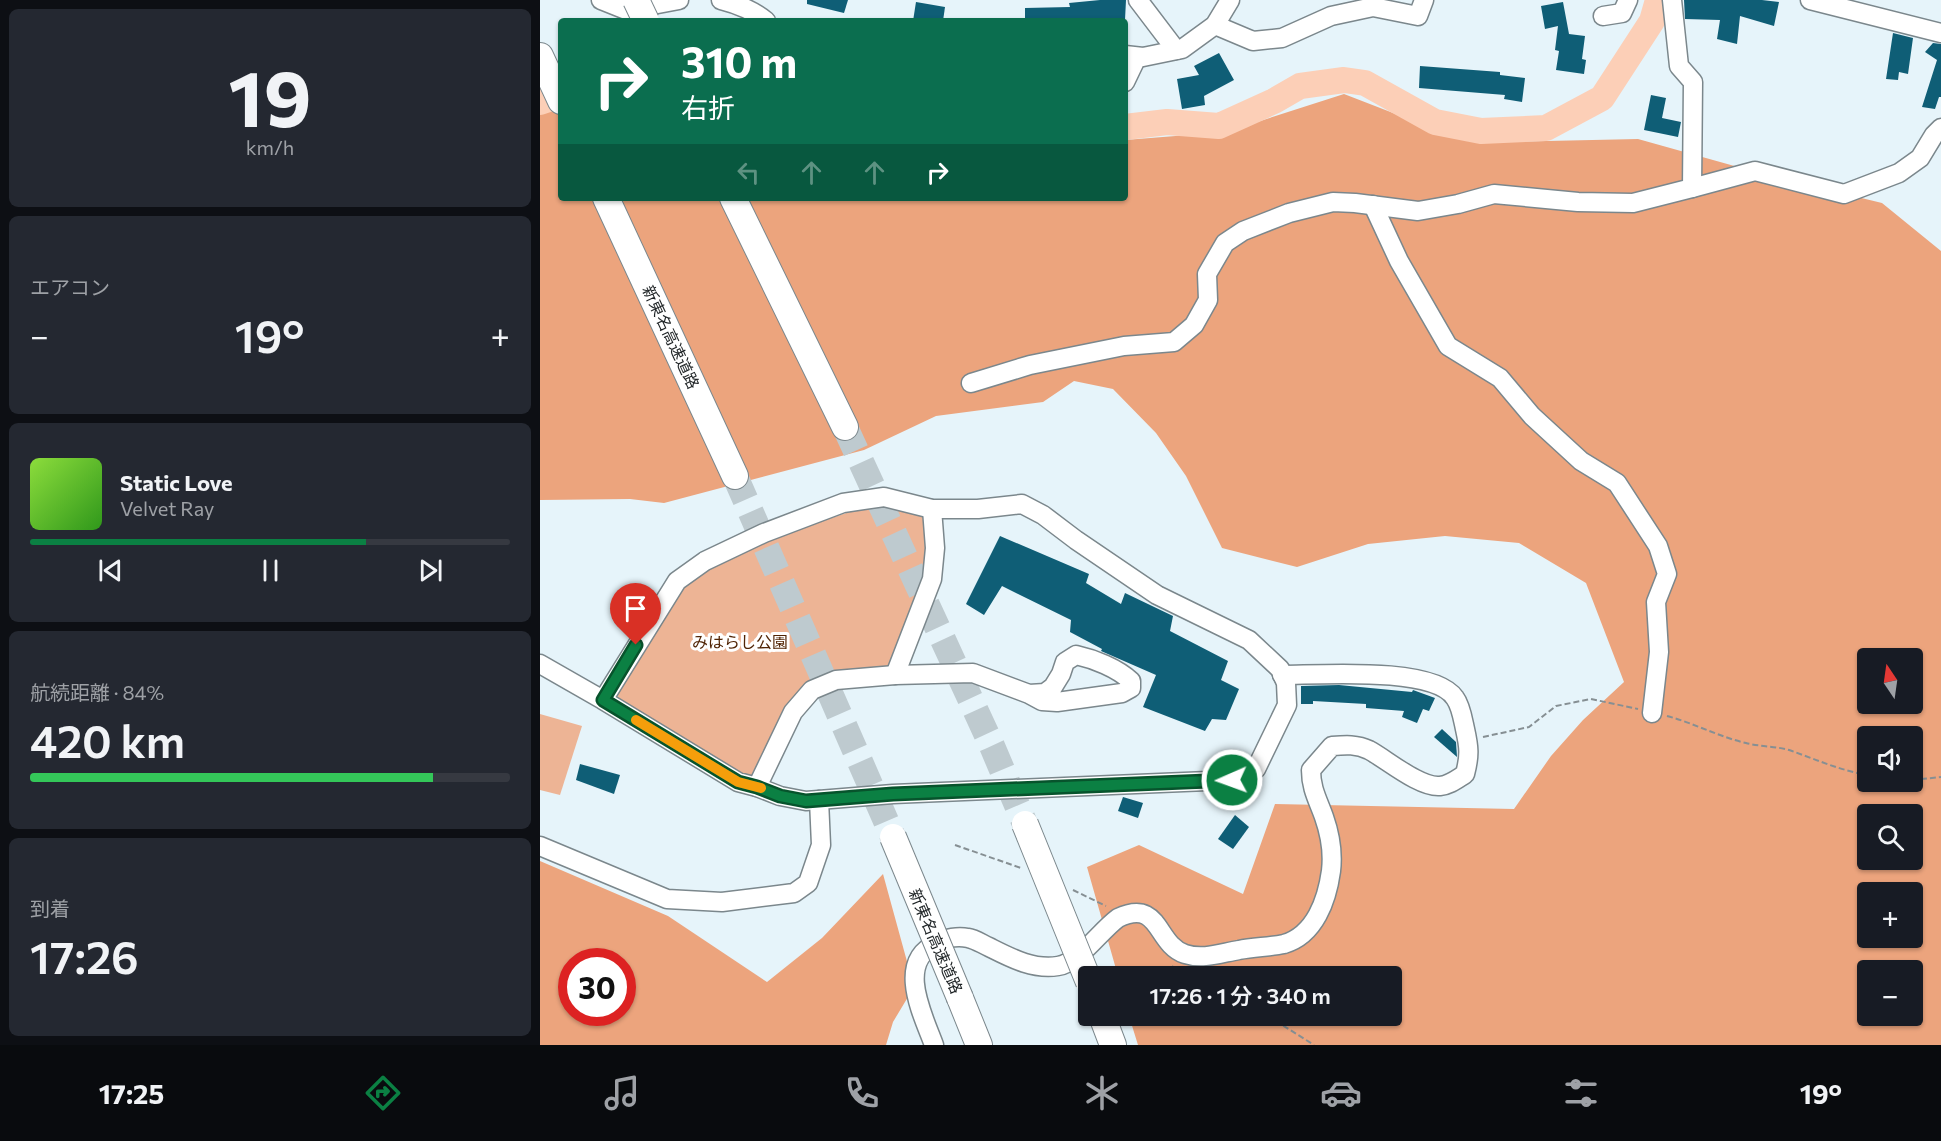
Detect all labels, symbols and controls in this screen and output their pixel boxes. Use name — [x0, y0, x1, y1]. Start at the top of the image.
text: 310 m — [681, 35, 797, 87]
icon: right — [582, 42, 660, 120]
text: 19 — [228, 48, 312, 143]
text: 右折 — [681, 91, 735, 124]
text: km/h — [246, 135, 294, 159]
icon: left — [732, 156, 765, 189]
icon: ahead — [795, 156, 828, 189]
icon: ahead — [858, 156, 891, 189]
icon: right — [921, 156, 954, 189]
text: エアコン — [30, 275, 110, 299]
street label: 新東名高速道路 — [639, 282, 704, 392]
text: 19° — [235, 307, 304, 362]
text: − — [30, 314, 49, 355]
text: + — [491, 314, 510, 355]
text: Static Love — [120, 469, 233, 496]
text: Velvet Ray — [120, 496, 214, 520]
icon: previous — [94, 554, 127, 587]
icon: pause — [254, 554, 287, 587]
icon: next — [414, 554, 447, 587]
pin — [610, 583, 661, 645]
icon: arrive — [619, 592, 652, 625]
park label: みはらし公園 — [692, 632, 788, 651]
north arrow — [1857, 648, 1923, 714]
map controls — [1857, 648, 1923, 1026]
text: 航続距離 · 84% — [30, 680, 164, 704]
text: 420 km — [30, 712, 185, 767]
button: sound — [1857, 726, 1923, 792]
position arrow — [1200, 748, 1264, 812]
button: search — [1857, 804, 1923, 870]
button: + — [1857, 882, 1923, 948]
street label: 新東名高速道路 — [906, 886, 967, 996]
text: 到着 — [30, 896, 70, 920]
text: 17:26 — [30, 928, 139, 983]
speed limit sign: 30 — [558, 948, 636, 1026]
button: − — [1857, 960, 1923, 1026]
text: 17:26 · 1 分 · 340 m — [1149, 982, 1331, 1009]
icon: directions — [362, 1072, 404, 1114]
icon: music — [601, 1072, 643, 1114]
icon: phone — [841, 1072, 883, 1114]
icon: climate — [1081, 1072, 1123, 1114]
icon: car — [1320, 1072, 1362, 1114]
icon: filters — [1560, 1072, 1602, 1114]
text: 17:25 — [99, 1077, 164, 1110]
text: 19° — [1800, 1077, 1842, 1110]

